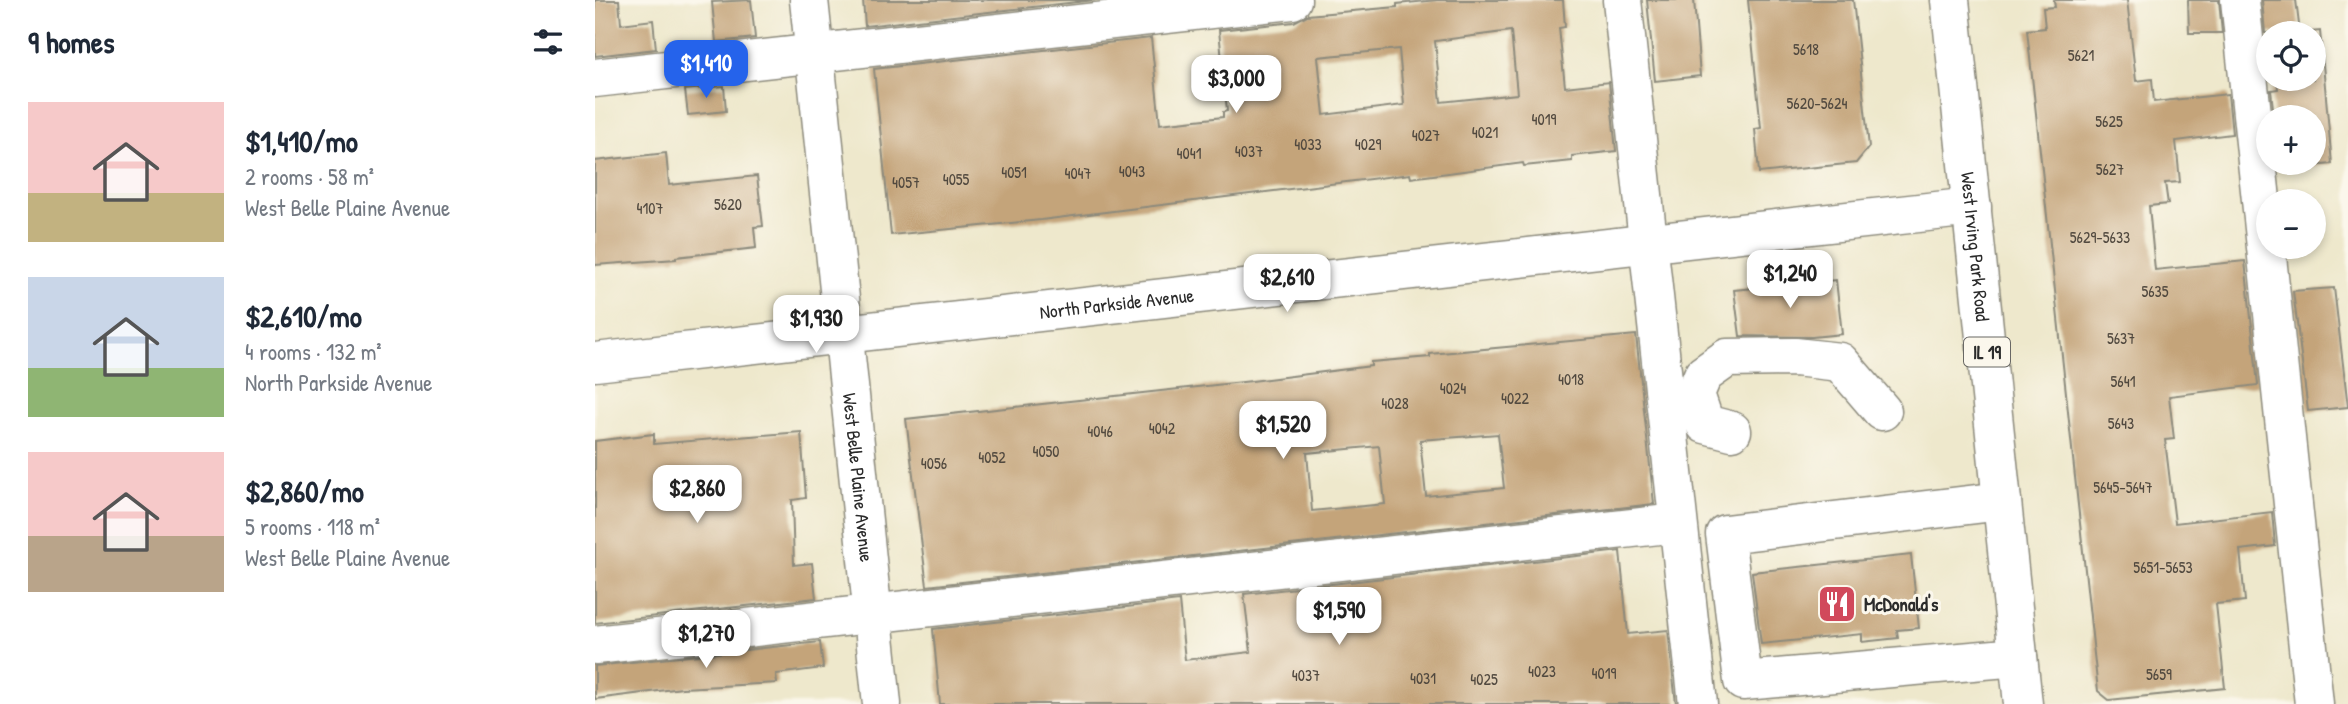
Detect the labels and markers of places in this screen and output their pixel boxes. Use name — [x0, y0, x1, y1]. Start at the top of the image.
pin: $1,410 — [649, 41, 763, 100]
pin: $3,000 — [1179, 55, 1293, 115]
pin: $1,240 — [1733, 250, 1847, 310]
pin: $2,610 — [1230, 254, 1344, 314]
pin: $1,930 — [759, 296, 873, 355]
pin: $1,520 — [1226, 402, 1340, 461]
pin: $2,860 — [640, 466, 754, 525]
restaurant icon: McDonald's — [1816, 583, 1858, 625]
pin: $1,590 — [1282, 588, 1396, 647]
place label: McDonald's — [1864, 591, 1939, 617]
pin: $1,270 — [649, 610, 763, 670]

